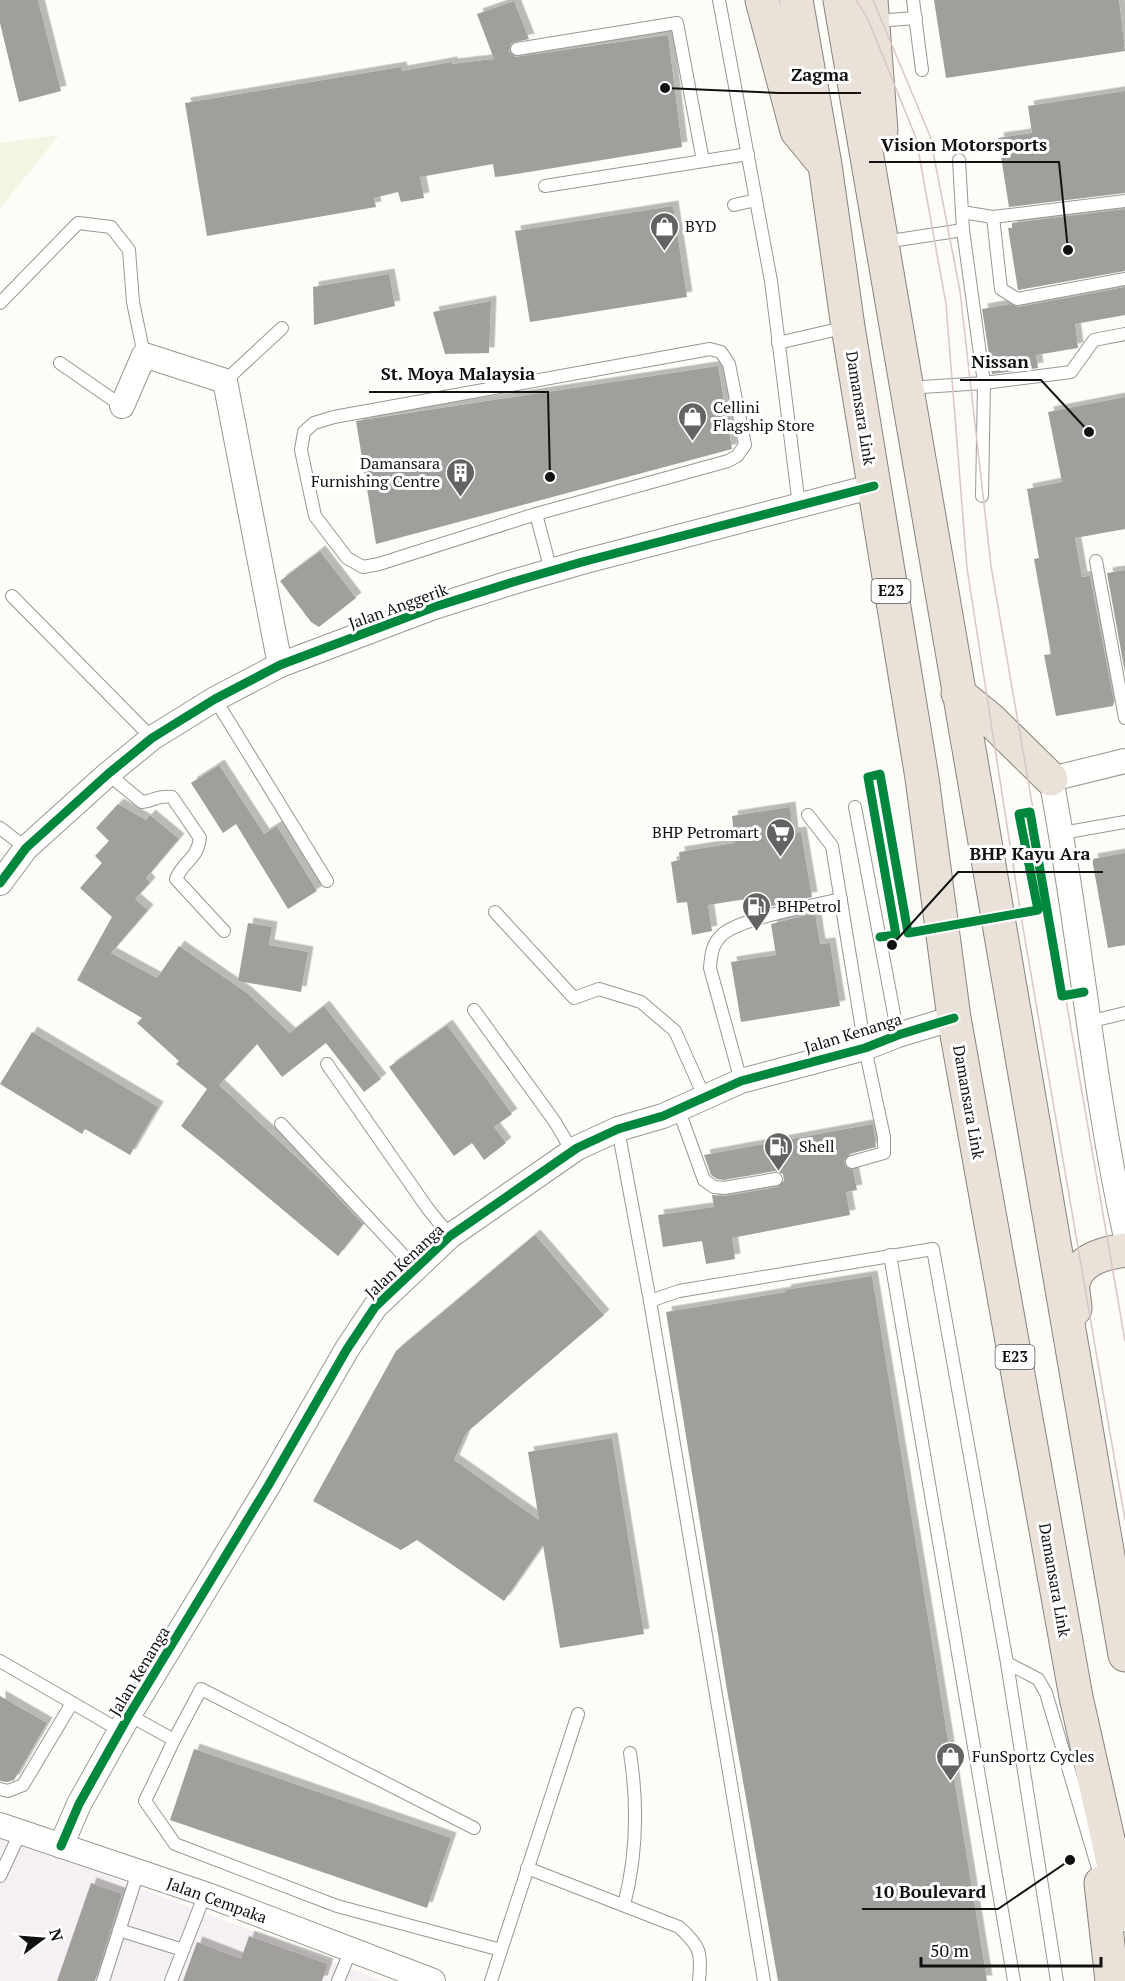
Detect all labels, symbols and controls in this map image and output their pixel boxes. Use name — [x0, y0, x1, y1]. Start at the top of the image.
callout: Zagma — [779, 57, 861, 93]
text: Zagma — [791, 62, 849, 86]
callout: Vision Motorsports — [869, 126, 1059, 162]
text: Vision Motorsports — [881, 132, 1047, 156]
shop icon: BYD — [648, 210, 680, 252]
place label: BYD — [685, 215, 716, 237]
callout: Nissan — [960, 344, 1041, 380]
street label: Damansara Link — [841, 349, 881, 467]
text: Nissan — [971, 349, 1029, 373]
callout: St. Moya Malaysia — [369, 356, 548, 392]
text: St. Moya Malaysia — [381, 361, 535, 385]
place label: Cellini Flagship Store — [713, 396, 815, 436]
shop icon: Cellini Flagship Store — [676, 400, 708, 442]
place label: Damansara Furnishing Centre — [311, 452, 440, 492]
building icon: Damansara Furnishing Centre — [445, 456, 477, 498]
street label: Jalan Anggerik — [345, 578, 451, 634]
road number: E23 — [872, 579, 910, 603]
supermarket icon: BHP Petromart — [764, 816, 796, 858]
place label: BHP Petromart — [652, 821, 759, 843]
callout: BHP Kayu Ara — [958, 836, 1103, 872]
text: BHP Kayu Ara — [970, 841, 1091, 865]
fuel station icon: BHPetrol — [740, 890, 772, 932]
place label: BHPetrol — [777, 895, 842, 917]
street label: Jalan Kenanga — [801, 1008, 905, 1058]
street label: Damansara Link — [948, 1043, 990, 1161]
fuel station icon: Shell — [762, 1130, 794, 1172]
place label: Shell — [799, 1135, 835, 1157]
street label: Jalan Kenanga — [360, 1219, 448, 1303]
road number: E23 — [996, 1345, 1034, 1369]
street label: Damansara Link — [1034, 1521, 1076, 1639]
street label: Jalan Kenanga — [104, 1622, 174, 1720]
shop icon: FunSportz Cycles — [935, 1740, 967, 1782]
place label: FunSportz Cycles — [972, 1745, 1095, 1767]
street label: Jalan Cempaka — [164, 1872, 270, 1928]
callout: 10 Boulevard — [862, 1873, 998, 1909]
text: 10 Boulevard — [874, 1879, 986, 1903]
north arrow — [12, 1909, 72, 1969]
text: N — [44, 1926, 69, 1944]
scale bar — [921, 1930, 1101, 1968]
text: 50 m — [930, 1938, 970, 1962]

